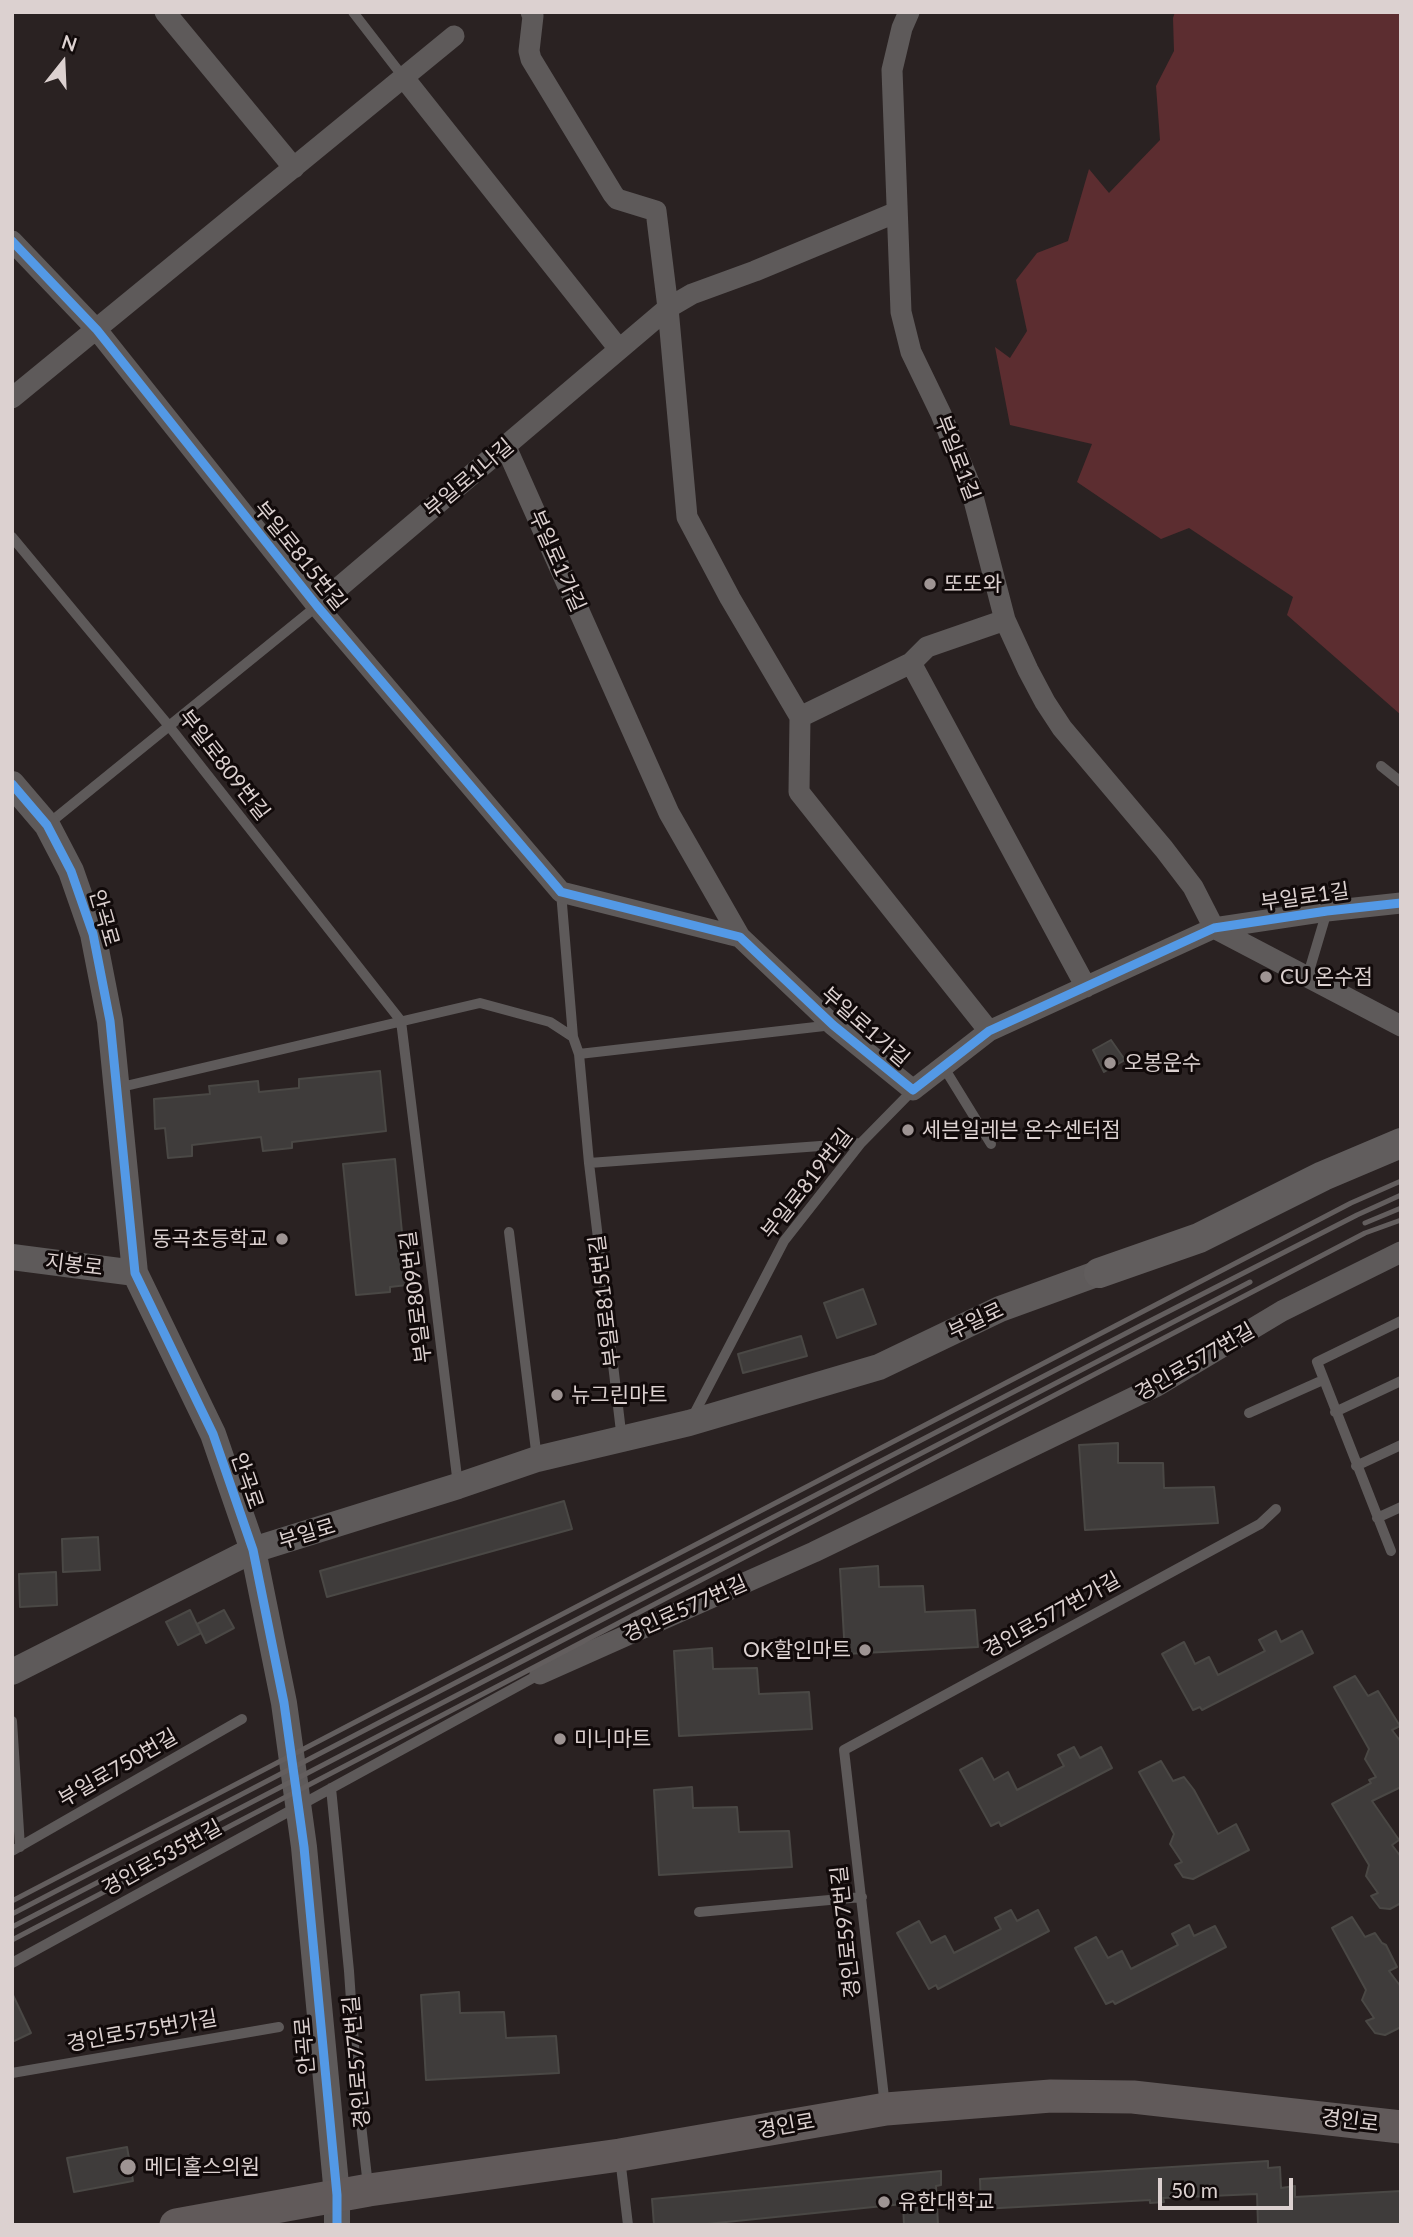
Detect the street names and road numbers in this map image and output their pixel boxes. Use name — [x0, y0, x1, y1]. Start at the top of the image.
street label: 부일로1길 — [929, 412, 985, 504]
street label: 부일로1나길 — [419, 433, 519, 523]
street label: 부일로815번길 — [248, 496, 352, 616]
street label: 부일로1가길 — [523, 506, 591, 616]
street label: 부일로809번길 — [173, 705, 275, 825]
street label: 부일로1길 — [1259, 878, 1351, 916]
street label: 안곡로 — [84, 887, 124, 949]
street label: 부일로1가길 — [816, 982, 914, 1072]
street label: 부일로819번길 — [756, 1124, 858, 1244]
street label: 부일로809번길 — [395, 1229, 437, 1365]
street label: 부일로815번길 — [584, 1233, 626, 1369]
street label: 지봉로 — [44, 1249, 104, 1281]
street label: 부일로 — [944, 1297, 1008, 1345]
street label: 경인로577번길 — [1131, 1318, 1259, 1406]
street label: 안곡로 — [226, 1449, 268, 1513]
street label: 부일로 — [276, 1513, 338, 1555]
street label: 경인로577번가길 — [979, 1567, 1125, 1663]
street label: 경인로577번길 — [619, 1570, 751, 1648]
street label: 부일로750번길 — [54, 1724, 182, 1812]
street label: 경인로535번길 — [98, 1815, 226, 1901]
street label: 경인로597번길 — [827, 1864, 865, 2000]
street label: 경인로577번길 — [339, 1995, 375, 2129]
street label: 경인로575번가길 — [65, 2005, 219, 2057]
street label: 안곡로 — [290, 2016, 320, 2076]
street label: 경인로 — [1320, 2105, 1380, 2137]
street label: 경인로 — [755, 2109, 817, 2143]

